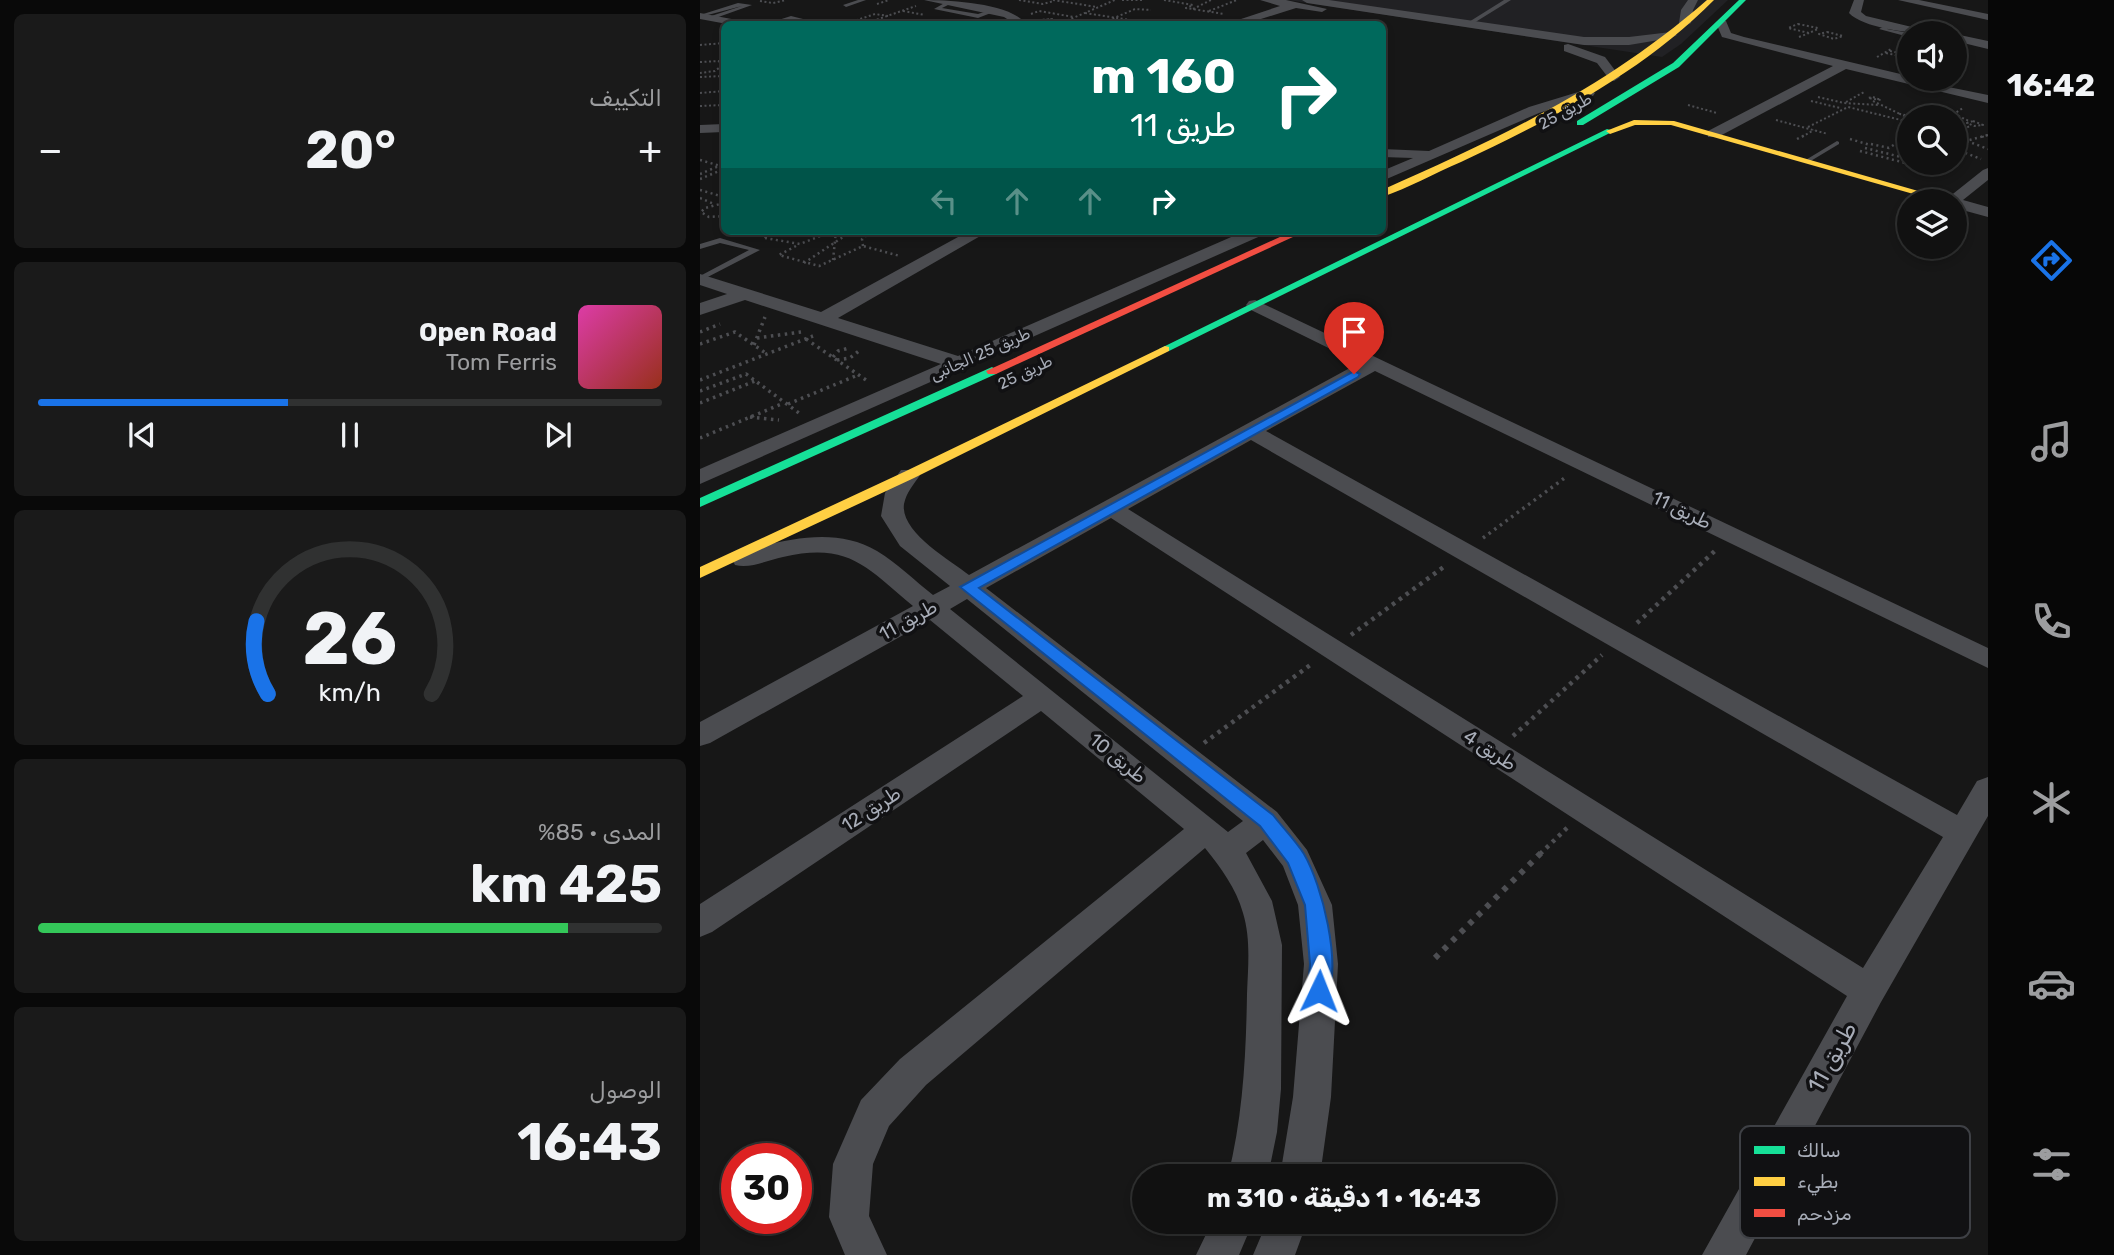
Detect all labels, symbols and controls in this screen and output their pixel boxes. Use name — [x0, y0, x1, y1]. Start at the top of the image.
map controls — [1897, 21, 1967, 259]
button: sound — [1897, 21, 1967, 91]
text: 160 m — [1091, 47, 1236, 105]
icon: right — [1260, 49, 1351, 140]
text: 16:42 — [2007, 66, 2095, 104]
text: التكييف — [589, 84, 662, 112]
street label: طريق 25 — [1535, 89, 1595, 134]
button: search — [1897, 105, 1967, 175]
text: طريق 11 — [1130, 106, 1236, 144]
text: 20° — [305, 119, 396, 181]
text: − — [38, 127, 63, 173]
text: + — [638, 127, 662, 173]
icon: left — [925, 182, 963, 220]
icon: ahead — [998, 182, 1036, 220]
icon: ahead — [1071, 182, 1109, 220]
icon: right — [1144, 182, 1182, 220]
button: layers — [1897, 189, 1967, 259]
icon: directions — [2027, 236, 2076, 285]
pin — [1324, 302, 1384, 374]
icon: arrive — [1335, 313, 1373, 351]
text: Open Road — [419, 317, 557, 348]
street label: طريق 25 الجانبى — [927, 323, 1033, 385]
text: Tom Ferris — [446, 348, 557, 376]
street label: طريق 25 — [995, 351, 1055, 393]
icon: previous — [123, 416, 161, 454]
icon: pause — [331, 416, 369, 454]
icon: next — [539, 416, 577, 454]
icon: music — [2027, 417, 2076, 466]
street label: طريق 11 — [1649, 486, 1715, 534]
street label: طريق 11 — [875, 595, 941, 645]
text: 26 — [303, 596, 397, 682]
icon: phone — [2027, 597, 2076, 646]
text: km/h — [319, 677, 381, 706]
street label: طريق 4 — [1459, 724, 1521, 776]
street label: طريق 10 — [1085, 728, 1151, 788]
icon: climate — [2027, 778, 2076, 827]
street label: طريق 12 — [837, 781, 905, 837]
text: المدى · 85% — [538, 818, 662, 846]
text: 425 km — [470, 853, 662, 915]
position arrow — [1282, 954, 1356, 1028]
icon: car — [2027, 959, 2076, 1008]
street label: طريق 11 — [1801, 1017, 1863, 1097]
text: الوصول — [590, 1076, 662, 1104]
text: 16:43 — [517, 1111, 662, 1173]
legend — [1740, 1126, 1970, 1238]
text: سالك — [1797, 1139, 1841, 1162]
icon: filters — [2027, 1140, 2076, 1189]
speed limit sign: 30 — [721, 1143, 812, 1234]
text: بطيء — [1797, 1170, 1839, 1196]
text: 16:43 · 1 دقيقة · 310 m — [1207, 1183, 1481, 1214]
text: مزدحم — [1797, 1202, 1852, 1226]

